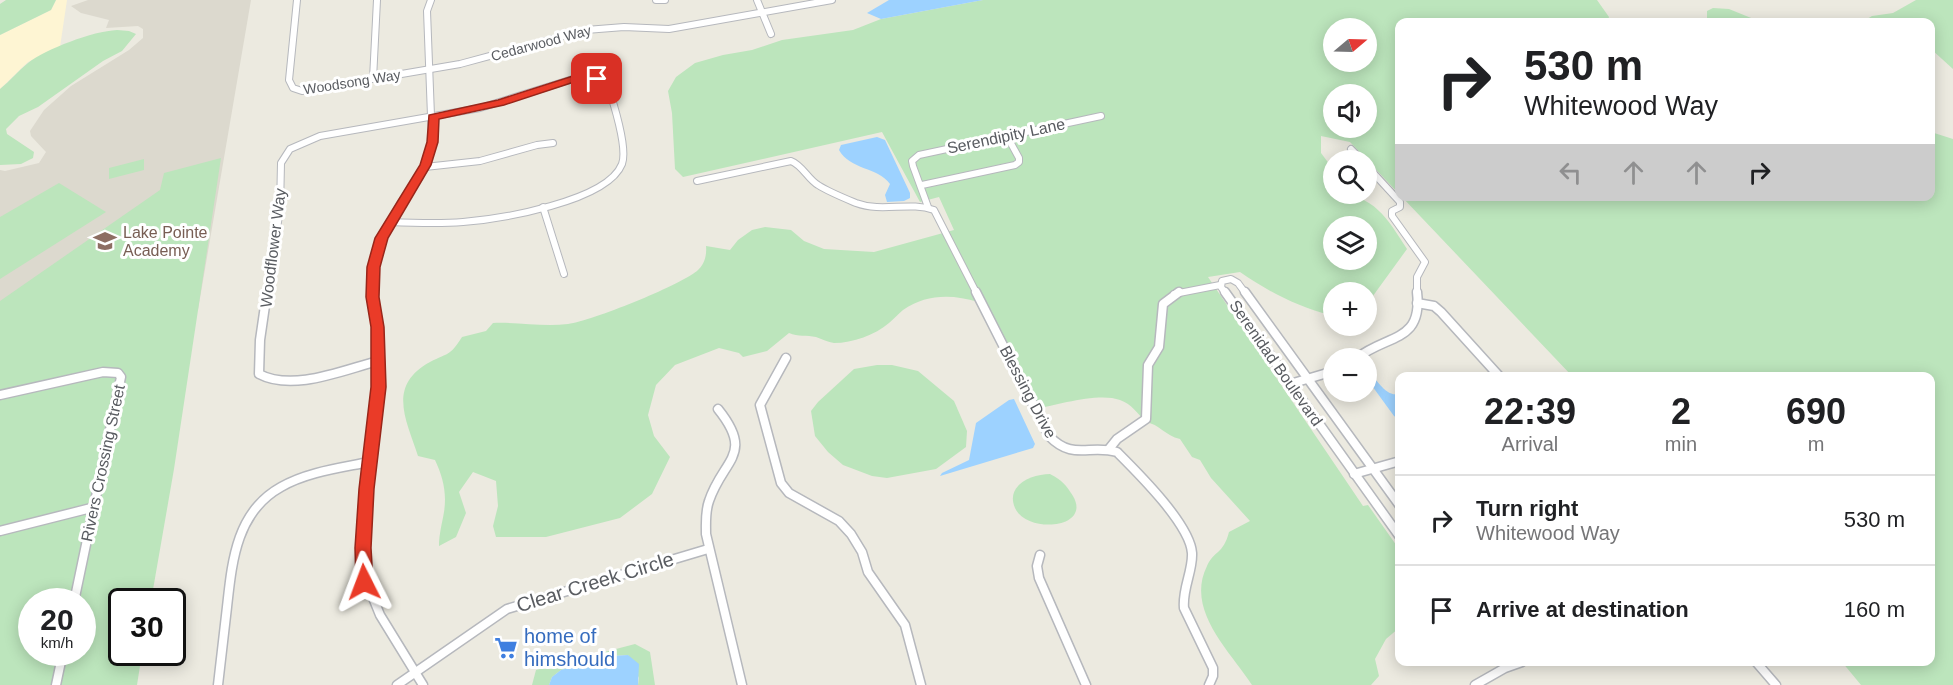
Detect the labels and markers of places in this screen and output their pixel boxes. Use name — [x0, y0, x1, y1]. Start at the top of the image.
pin — [571, 53, 622, 104]
place label: Lake Pointe Academy — [123, 224, 208, 259]
school or university icon: Lake Pointe Academy — [92, 228, 118, 254]
place label: home of himshould — [524, 625, 615, 670]
supermarket icon: home of himshould — [493, 635, 519, 661]

